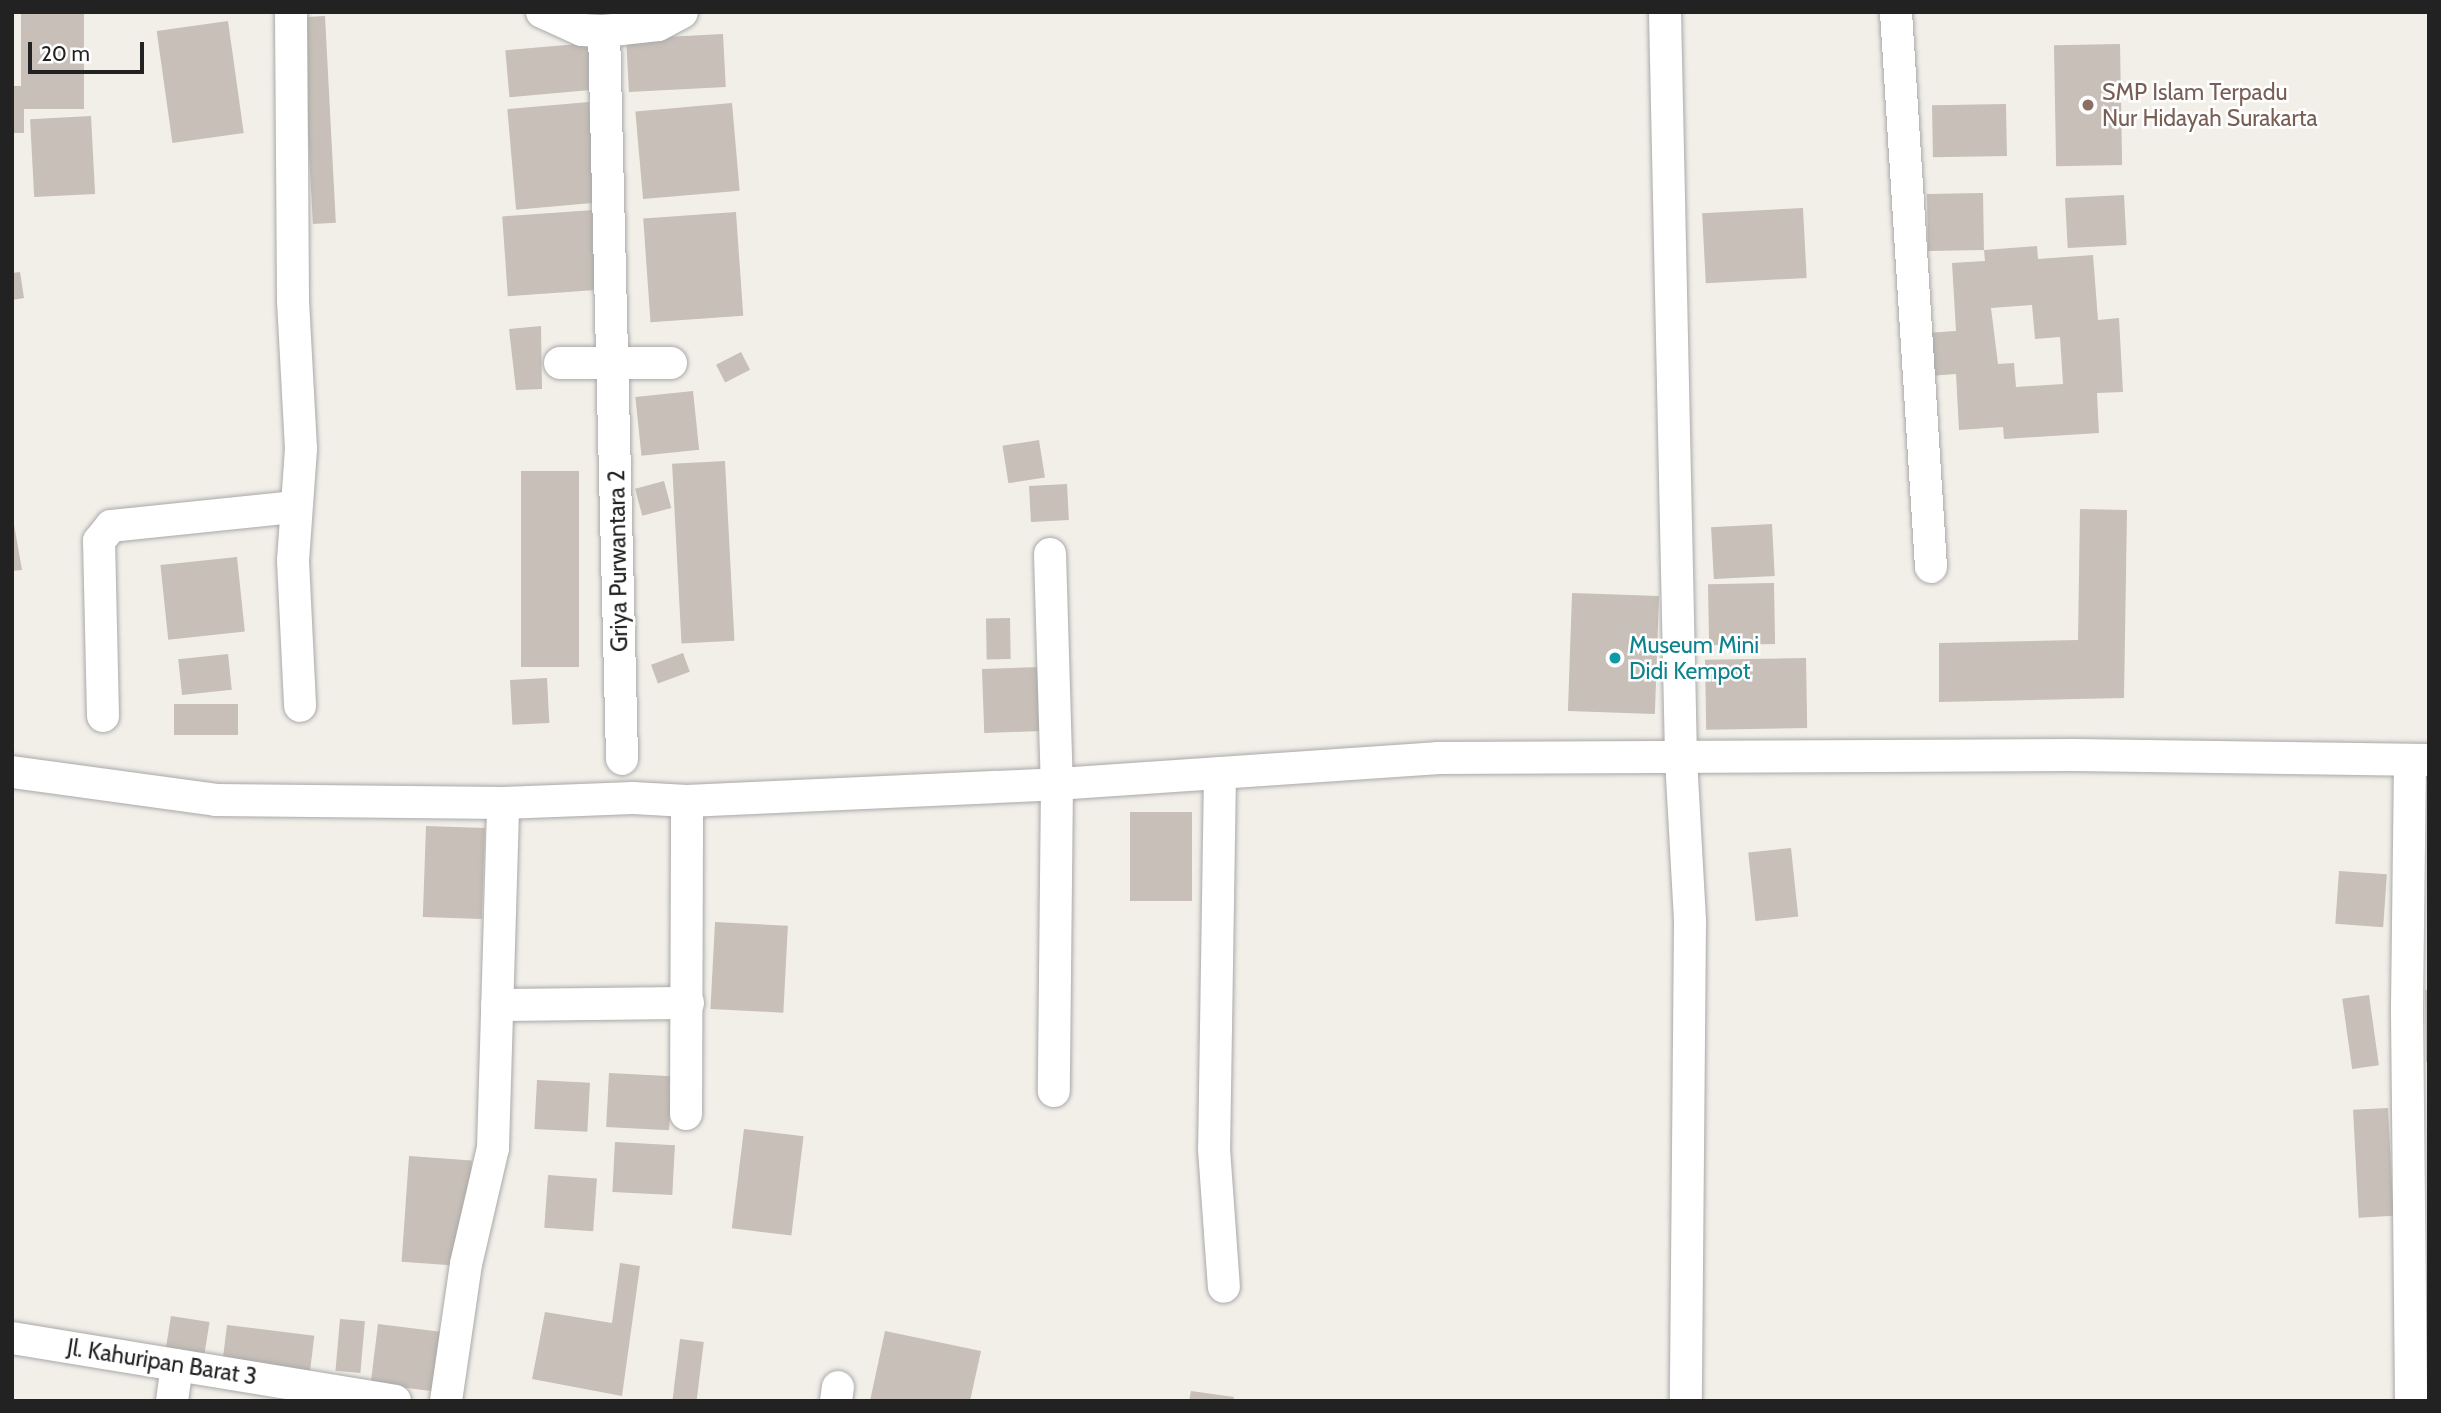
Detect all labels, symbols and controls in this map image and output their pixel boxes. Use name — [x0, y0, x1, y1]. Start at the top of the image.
scale bar — [32, 28, 147, 72]
text: 20 m — [41, 41, 90, 66]
place label: SMP Islam Terpadu Nur Hidayah Surakarta — [2102, 78, 2318, 132]
marker: SMP Islam Terpadu Nur Hidayah Surakarta — [2080, 97, 2096, 113]
street label: Griya Purwantara 2 — [603, 470, 633, 652]
place label: Museum Mini Didi Kempot — [1629, 631, 1759, 685]
marker: Museum Mini Didi Kempot — [1607, 650, 1623, 666]
street label: Jl. Kahuripan Barat 3 — [65, 1333, 259, 1391]

